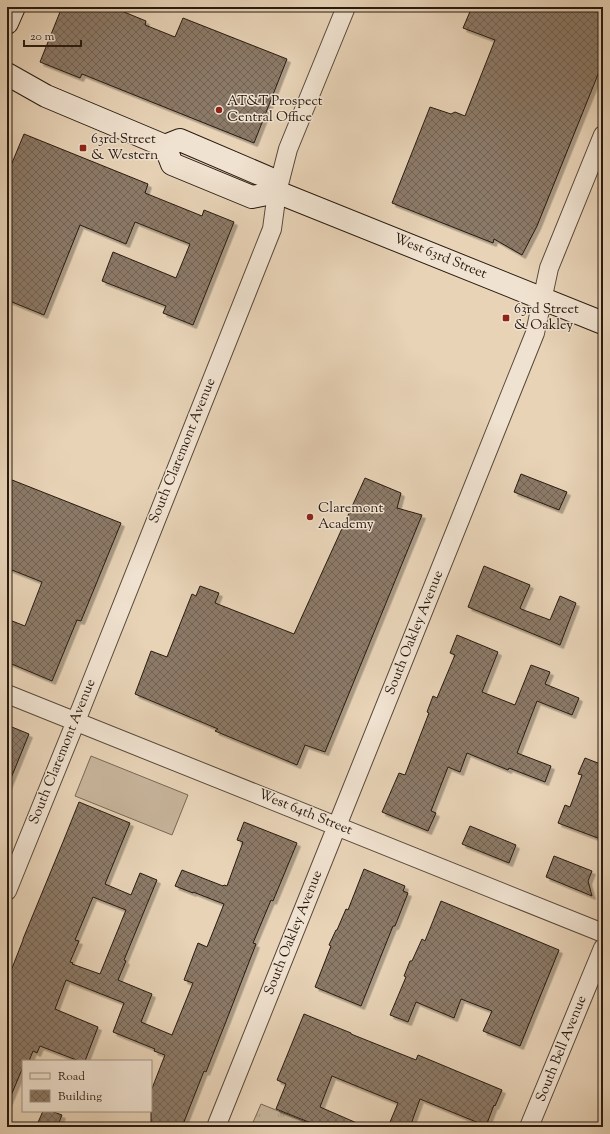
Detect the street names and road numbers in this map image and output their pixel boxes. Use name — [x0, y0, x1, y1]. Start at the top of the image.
street label: West 63rd Street — [390, 229, 490, 285]
street label: South Claremont Avenue — [145, 375, 221, 527]
street label: South Oakley Avenue — [381, 568, 449, 698]
street label: South Claremont Avenue — [25, 676, 101, 828]
street label: West 64th Street — [255, 785, 355, 841]
street label: South Oakley Avenue — [260, 868, 328, 998]
street label: South Bell Avenue — [532, 993, 592, 1105]

